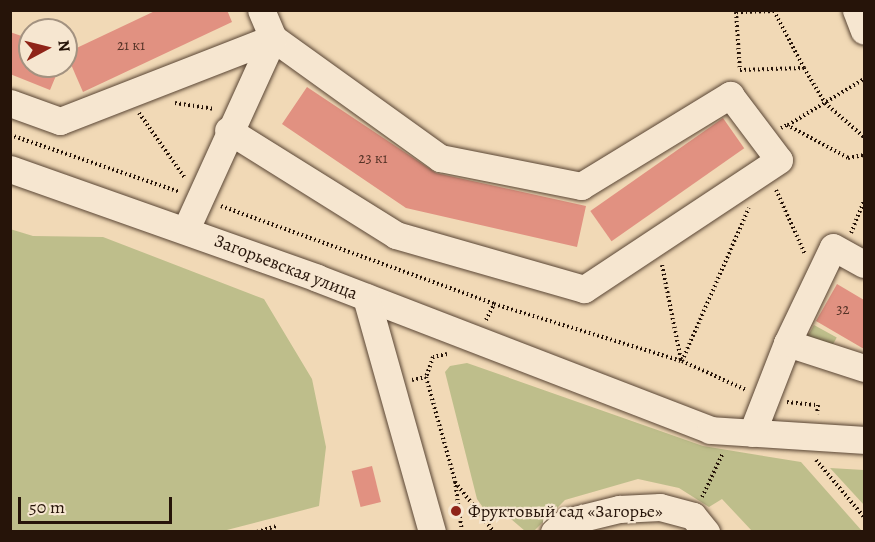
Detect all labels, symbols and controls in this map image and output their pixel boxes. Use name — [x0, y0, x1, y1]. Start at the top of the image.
north arrow — [18, 18, 78, 78]
house number: 21 к1 — [117, 37, 145, 55]
text: N — [52, 39, 76, 53]
house number: 23 к1 — [358, 150, 388, 168]
street label: Загорьевская улица — [211, 230, 361, 304]
house number: 32 — [836, 301, 850, 319]
scale bar — [21, 485, 176, 523]
text: 50 m — [29, 495, 65, 519]
place label: Фруктовый сад «Загорье» — [468, 500, 663, 522]
marker: Фруктовый сад «Загорье» — [449, 504, 463, 518]

